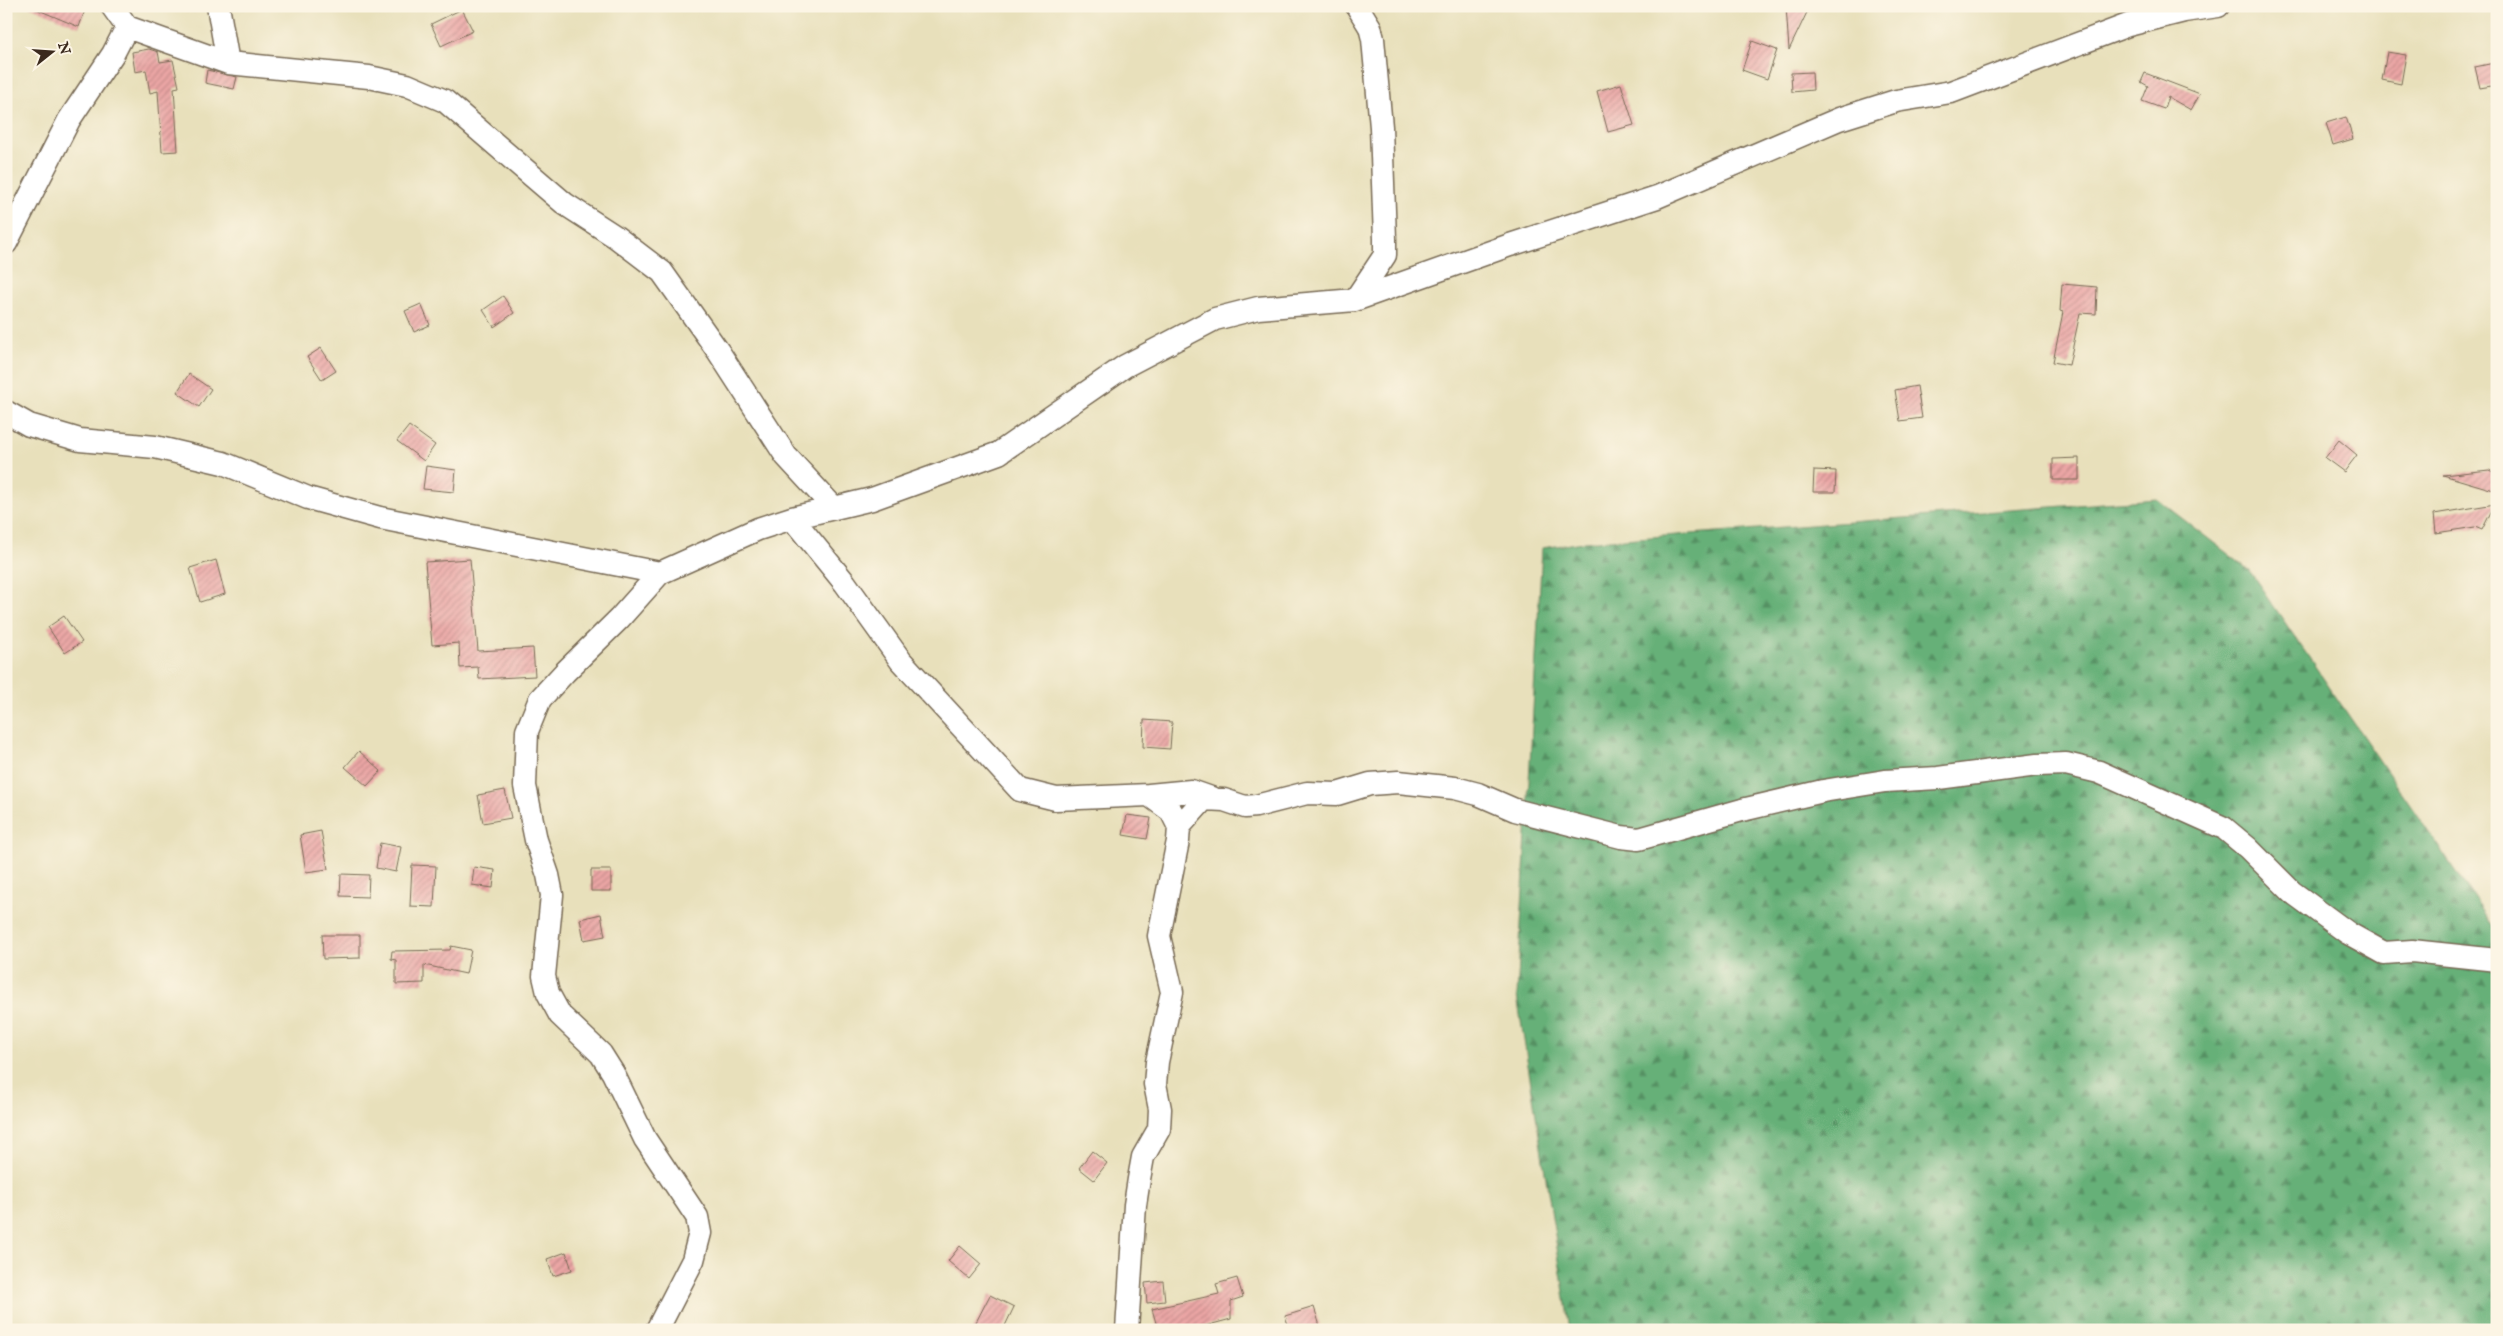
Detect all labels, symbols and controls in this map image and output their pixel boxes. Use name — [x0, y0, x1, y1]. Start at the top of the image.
north arrow — [28, 28, 78, 78]
text: N — [53, 39, 74, 57]

